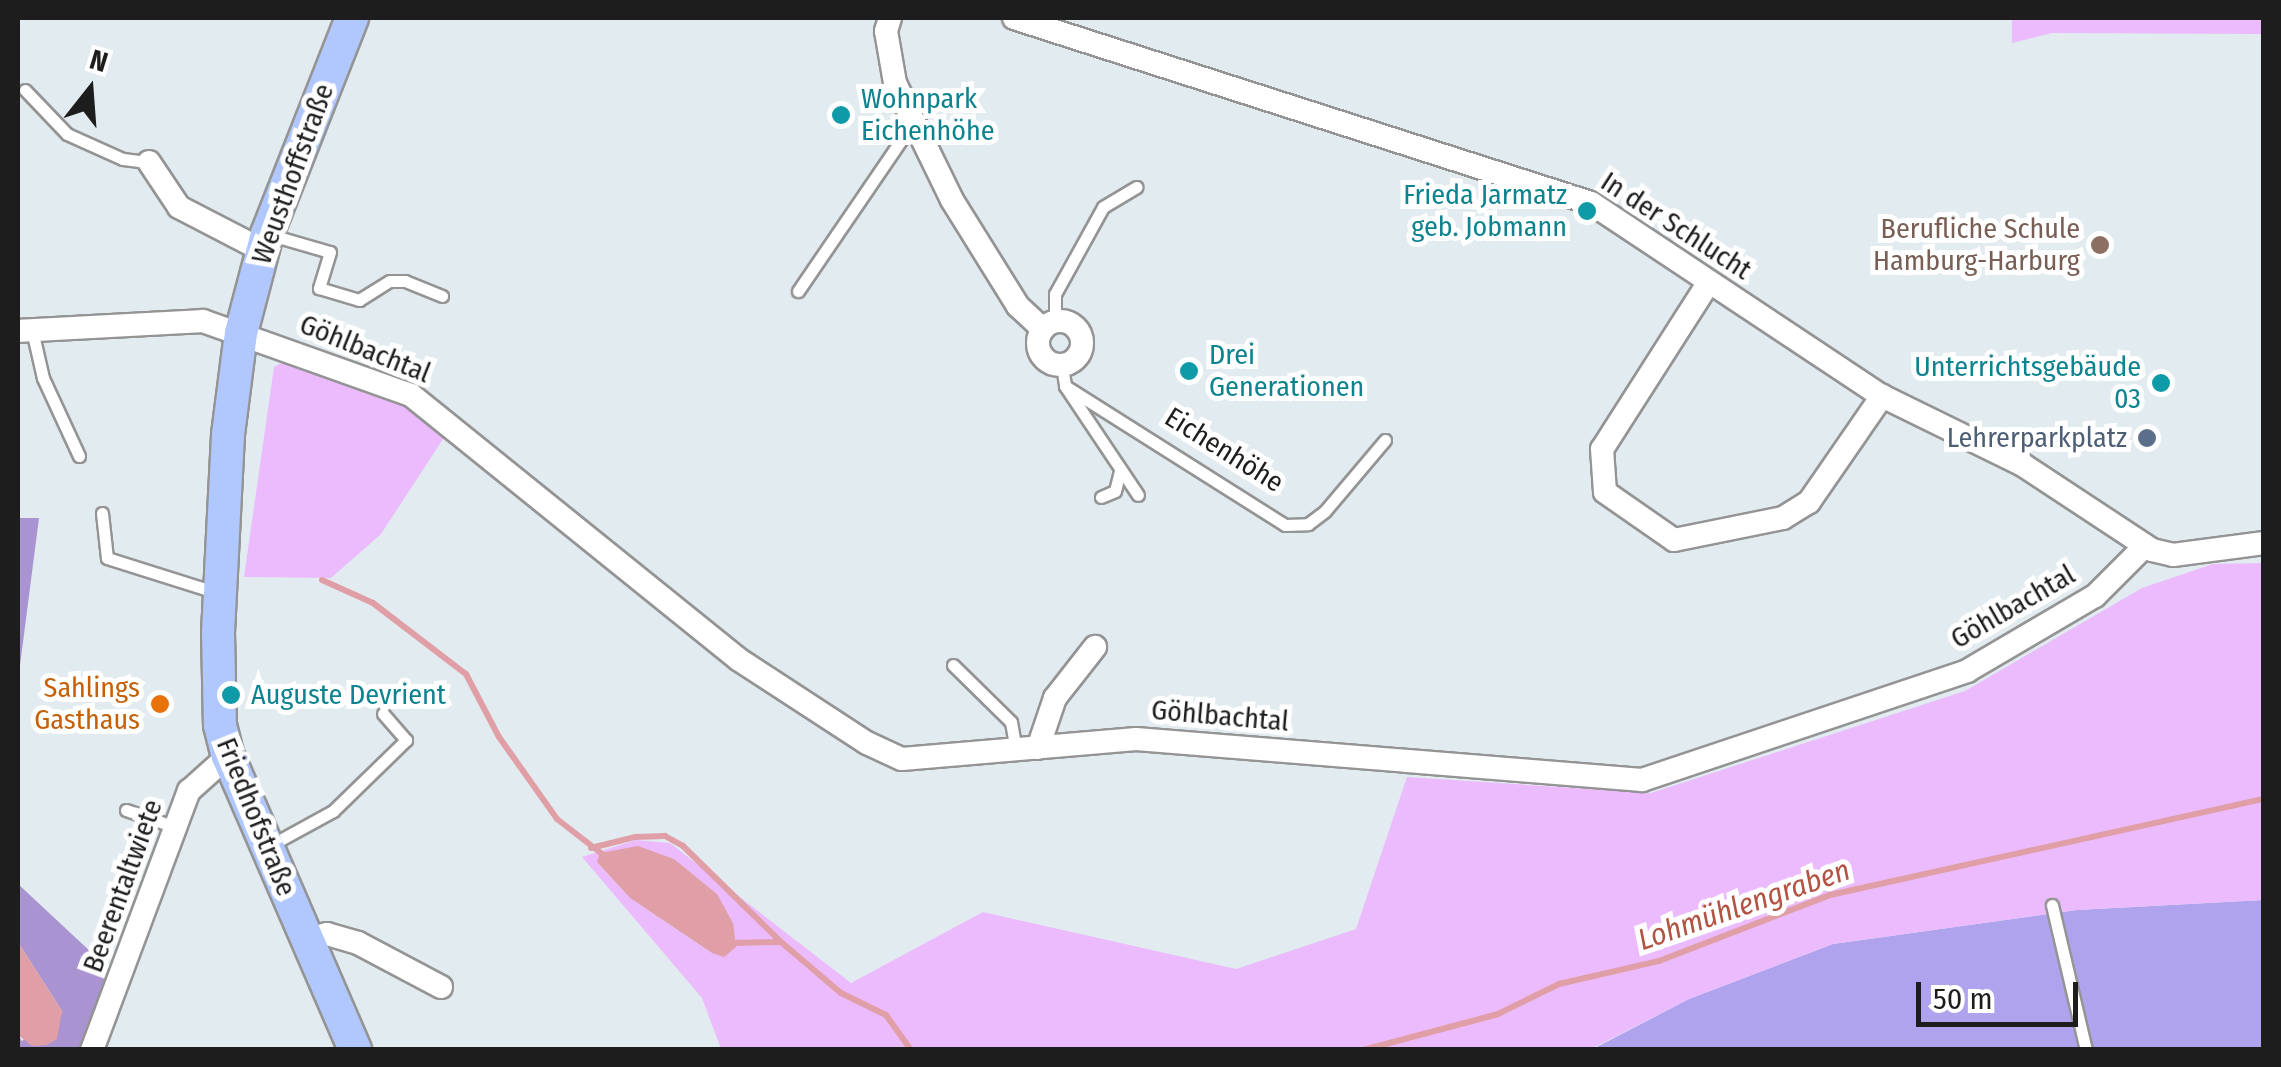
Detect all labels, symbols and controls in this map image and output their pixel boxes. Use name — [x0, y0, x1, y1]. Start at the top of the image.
north arrow — [40, 40, 140, 140]
text: N — [86, 43, 112, 79]
street label: Weusthoffstraße — [245, 79, 341, 269]
place label: Wohnpark Eichenhöhe — [861, 82, 995, 148]
marker: Wohnpark Eichenhöhe — [830, 104, 852, 126]
street label: In der Schlucht — [1595, 165, 1757, 287]
place label: Frieda Jarmatz geb. Jobmann — [1403, 178, 1567, 244]
marker: Frieda Jarmatz geb. Jobmann — [1576, 200, 1598, 222]
place label: Berufliche Schule Hamburg-Harburg — [1873, 212, 2080, 278]
marker: Berufliche Schule Hamburg-Harburg — [2089, 234, 2111, 256]
street label: Göhlbachtal — [295, 308, 435, 390]
place label: Drei Generationen — [1209, 338, 1364, 404]
place label: Unterrichtsgebäude 03 — [1914, 350, 2141, 416]
marker: Drei Generationen — [1178, 360, 1200, 382]
marker: Unterrichtsgebäude 03 — [2150, 372, 2172, 394]
street label: Eichenhöhe — [1158, 400, 1290, 500]
place label: Lehrerparkplatz — [1947, 421, 2127, 455]
marker: Lehrerparkplatz — [2136, 427, 2158, 449]
street label: Göhlbachtal — [1945, 558, 2081, 656]
place label: Sahlings Gasthaus — [34, 671, 140, 737]
place label: Auguste Devrient — [251, 678, 446, 712]
marker: Auguste Devrient — [220, 684, 242, 706]
marker: Sahlings Gasthaus — [149, 693, 171, 715]
street label: Göhlbachtal — [1150, 693, 1290, 739]
street label: Friedhofstraße — [209, 733, 303, 901]
street label: Beerentaltwiete — [76, 795, 170, 977]
water label: Lohmühlengraben — [1633, 852, 1855, 958]
scale bar — [1921, 962, 2084, 1024]
text: 50 m — [1933, 981, 1993, 1017]

